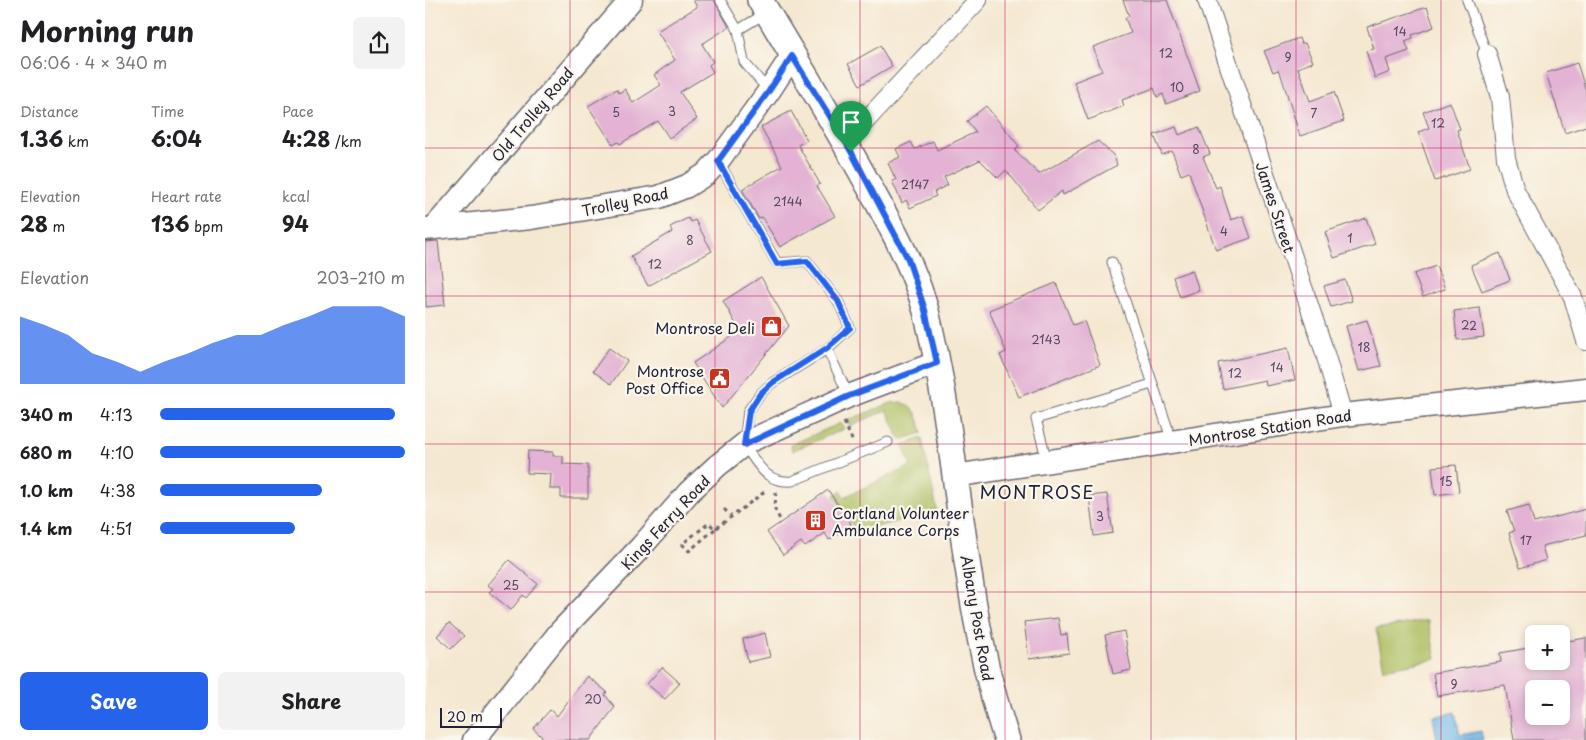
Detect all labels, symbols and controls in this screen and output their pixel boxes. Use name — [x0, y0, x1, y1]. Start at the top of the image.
text: Morning run — [20, 9, 194, 52]
button: share — [353, 17, 405, 69]
house number: 14 — [1393, 22, 1407, 40]
house number: 12 — [1159, 44, 1173, 62]
house number: 9 — [1284, 48, 1292, 66]
text: 06:06 · 4 × 340 m — [20, 50, 167, 74]
street label: Old Trolley Road — [485, 62, 579, 166]
house number: 10 — [1170, 78, 1184, 96]
text: Distance — [20, 101, 79, 122]
text: Time — [151, 101, 184, 122]
text: Pace — [282, 101, 314, 122]
pin — [830, 101, 872, 152]
house number: 3 — [668, 102, 676, 120]
house number: 5 — [612, 103, 620, 121]
house number: 7 — [1311, 104, 1318, 122]
icon: arrive — [837, 108, 865, 136]
house number: 12 — [1431, 114, 1445, 132]
text: 1.36 — [20, 122, 63, 154]
text: 6:04 — [151, 122, 202, 154]
text: 4:28 — [282, 122, 330, 154]
text: km — [63, 131, 89, 152]
text: /km — [330, 131, 362, 152]
house number: 8 — [1192, 140, 1200, 158]
street label: James Street — [1250, 158, 1302, 256]
house number: 2147 — [901, 175, 929, 193]
street label: Trolley Road — [580, 181, 670, 221]
text: Elevation — [20, 186, 80, 207]
text: Heart rate — [151, 186, 222, 207]
text: kcal — [282, 186, 310, 207]
house number: 2144 — [773, 192, 803, 210]
text: 28 — [20, 207, 48, 239]
text: 136 — [151, 207, 190, 239]
text: 94 — [282, 207, 309, 239]
text: m — [48, 216, 65, 237]
text: bpm — [190, 216, 223, 237]
house number: 4 — [1220, 222, 1228, 240]
house number: 1 — [1347, 229, 1353, 247]
house number: 8 — [686, 231, 694, 249]
house number: 12 — [648, 255, 662, 273]
text: Elevation — [20, 265, 89, 289]
text: 203–210 m — [316, 265, 405, 289]
shop icon: Montrose Deli — [759, 315, 783, 339]
place label: Montrose Deli — [655, 316, 755, 339]
house number: 22 — [1461, 316, 1477, 334]
house number: 2143 — [1031, 330, 1061, 348]
house number: 18 — [1358, 338, 1370, 356]
house number: 14 — [1270, 358, 1284, 376]
place label: Montrose Post Office — [626, 359, 704, 399]
house number: 12 — [1228, 364, 1242, 382]
public building icon: Montrose Post Office — [708, 367, 732, 391]
text: 340 m — [20, 402, 73, 426]
text: 4:13 — [100, 402, 133, 426]
street label: Montrose Station Road — [1187, 403, 1353, 451]
text: 680 m — [20, 440, 72, 464]
text: 4:10 — [100, 440, 134, 464]
street label: Kings Ferry Road — [615, 470, 715, 574]
house number: 15 — [1439, 472, 1453, 490]
text: 1.0 km — [20, 478, 73, 502]
text: 4:38 — [100, 478, 136, 502]
district label: MONTROSE — [979, 478, 1095, 505]
place label: Cortland Volunteer Ambulance Corps — [832, 501, 969, 541]
house number: 3 — [1096, 507, 1104, 525]
building icon: Cortland Volunteer Ambulance Corps — [804, 509, 828, 533]
text: 1.4 km — [20, 516, 72, 540]
text: 4:51 — [100, 516, 132, 540]
house number: 17 — [1520, 531, 1532, 549]
street label: Albany Post Road — [956, 553, 1000, 683]
house number: 25 — [503, 576, 519, 594]
map controls — [1525, 625, 1570, 725]
button: + — [1525, 625, 1570, 670]
button: Save — [20, 672, 208, 730]
button: Share — [218, 672, 405, 730]
house number: 9 — [1450, 675, 1458, 693]
button: − — [1525, 680, 1570, 725]
house number: 20 — [584, 690, 602, 708]
scale bar — [440, 705, 503, 728]
text: 20 m — [447, 706, 483, 727]

